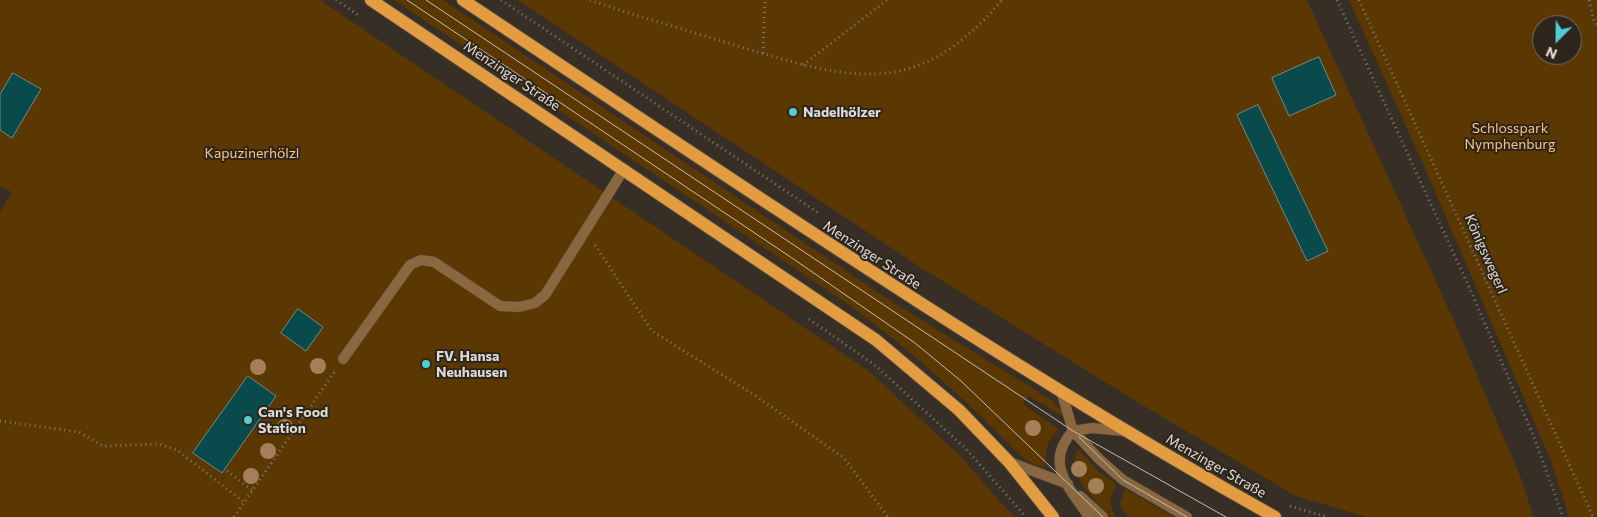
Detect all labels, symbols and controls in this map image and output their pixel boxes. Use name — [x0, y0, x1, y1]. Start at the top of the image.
north arrow — [1532, 15, 1582, 65]
street label: Menzinger Straße — [460, 37, 564, 115]
text: N — [1543, 43, 1559, 63]
place label: Nadelhölzer — [803, 104, 881, 120]
marker: Nadelhölzer — [787, 106, 799, 118]
park label: Schlosspark Nymphenburg — [1464, 120, 1556, 152]
park label: Kapuzinerhölzl — [205, 145, 299, 161]
street label: Königswegerl — [1461, 212, 1511, 296]
street label: Menzinger Straße — [820, 217, 924, 293]
place label: FV. Hansa Neuhausen — [436, 348, 507, 381]
marker: FV. Hansa Neuhausen — [420, 358, 432, 370]
place label: Can's Food Station — [258, 404, 328, 437]
marker: Can's Food Station — [242, 414, 254, 426]
street label: Menzinger Straße — [1163, 430, 1269, 502]

